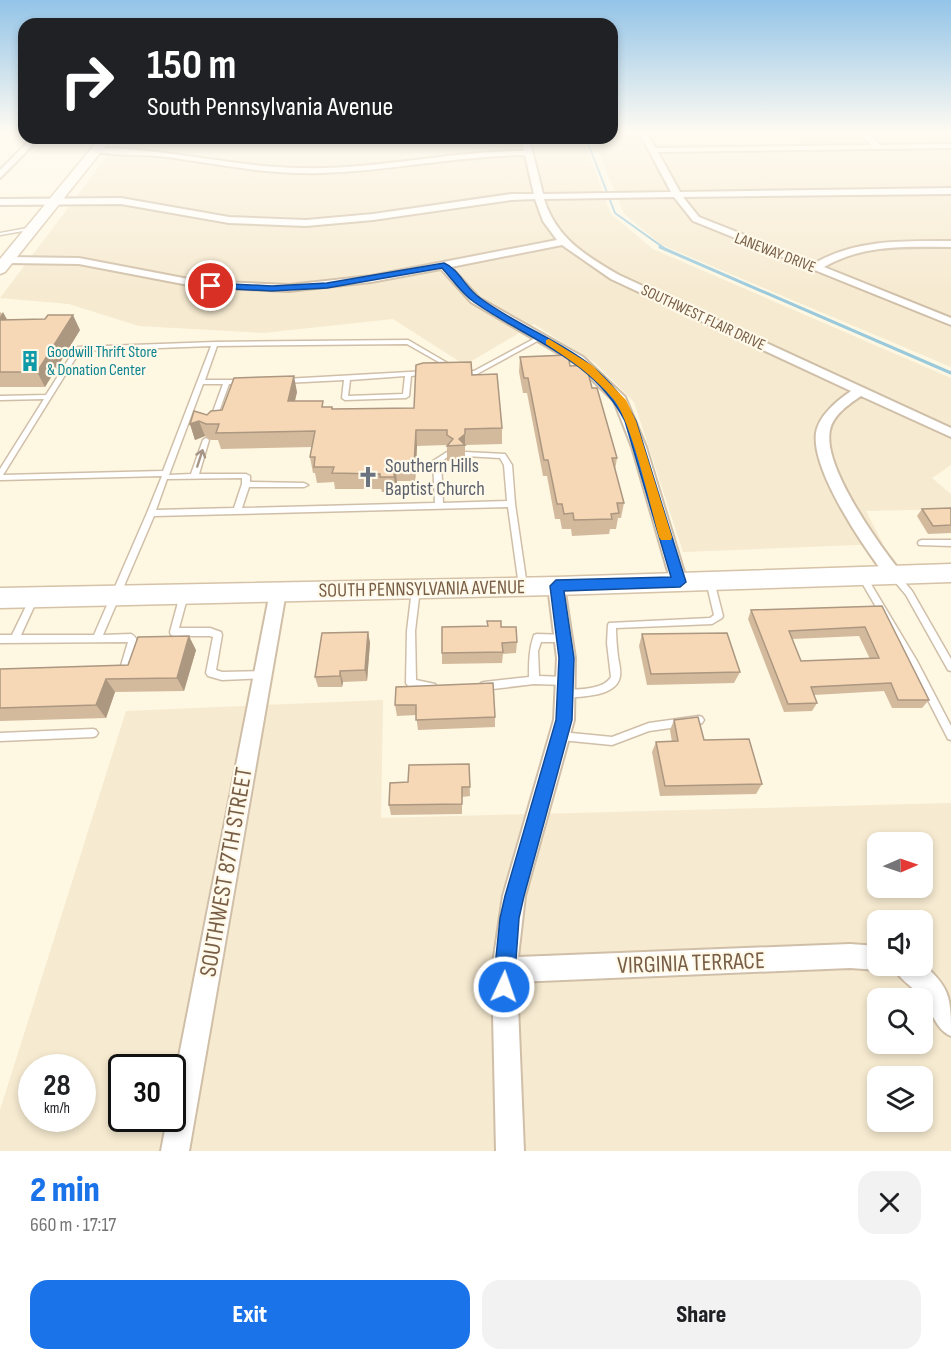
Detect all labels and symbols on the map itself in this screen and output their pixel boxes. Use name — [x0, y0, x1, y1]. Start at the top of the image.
street label: LANEWAY DRIVE — [732, 229, 818, 277]
pin — [185, 260, 236, 311]
street label: SOUTHWEST FLAIR DRIVE — [638, 281, 768, 355]
place label: Goodwill Thrift Store & Donation Center — [47, 343, 157, 380]
building icon: Goodwill Thrift Store & Donation Center — [18, 349, 42, 373]
one-way arrow — [196, 449, 207, 468]
place label: Southern Hills Baptist Church — [385, 454, 485, 501]
church icon: Southern Hills Baptist Church — [356, 465, 380, 489]
street label: SOUTH PENNSYLVANIA AVENUE — [319, 575, 525, 603]
street label: SOUTHWEST 87TH STREET — [193, 765, 259, 979]
north arrow — [867, 832, 933, 898]
street label: VIRGINIA TERRACE — [617, 946, 765, 980]
position arrow — [472, 955, 536, 1019]
speed limit sign: 30 — [108, 1054, 186, 1132]

